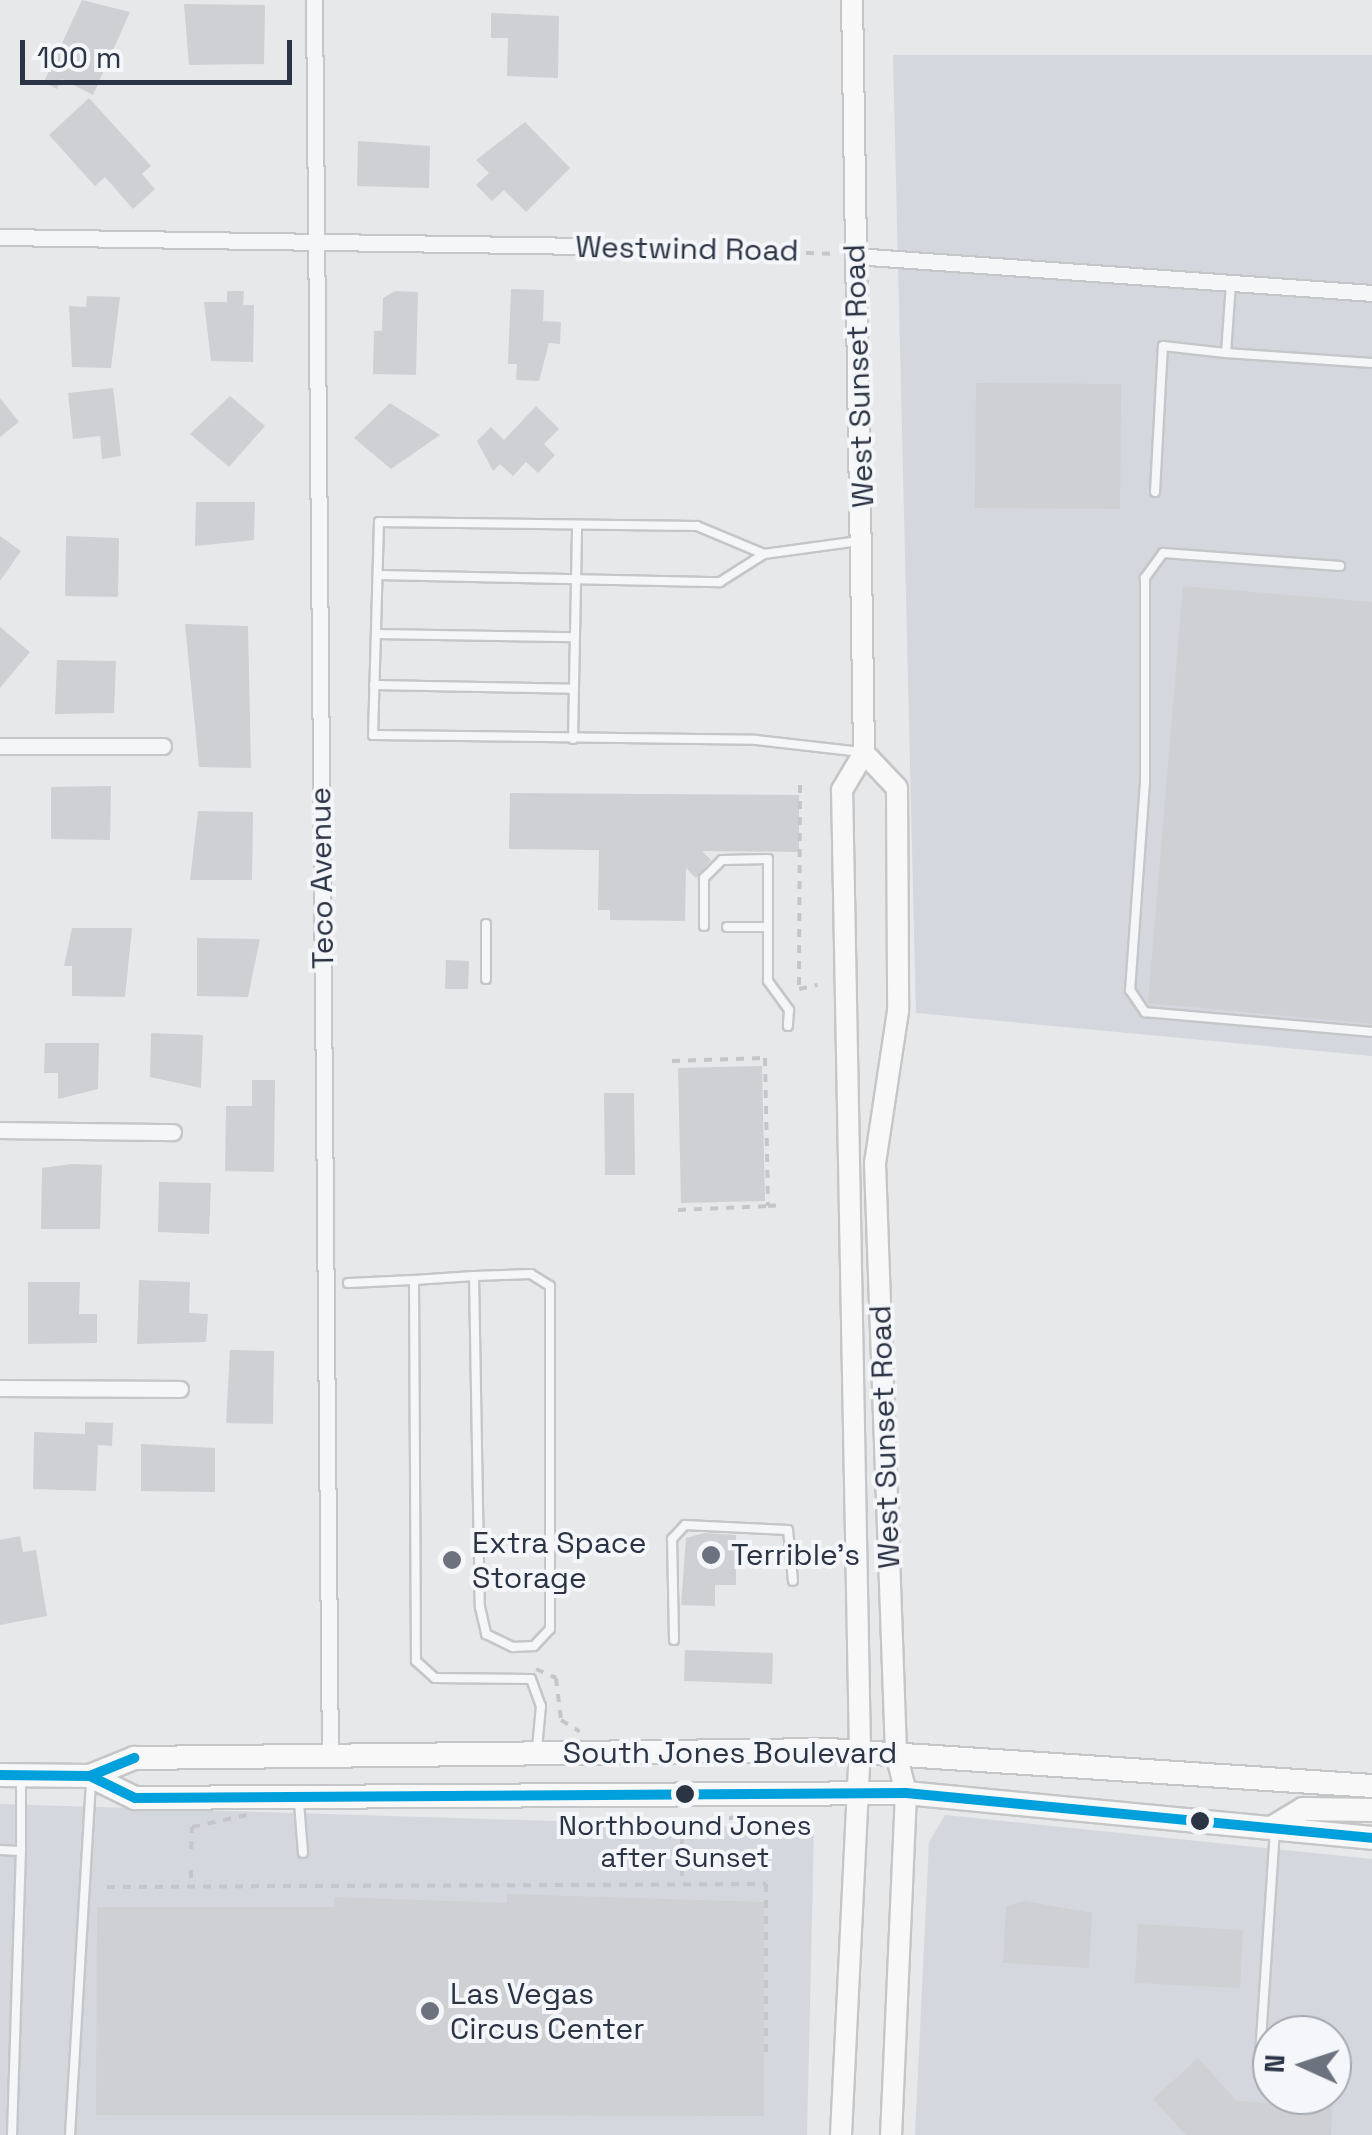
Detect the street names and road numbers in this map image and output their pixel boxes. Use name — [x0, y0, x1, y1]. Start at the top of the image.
street label: Westwind Road — [575, 229, 799, 269]
street label: West Sunset Road — [836, 244, 882, 508]
street label: Teco Avenue — [302, 786, 342, 970]
street label: West Sunset Road — [862, 1305, 908, 1569]
street label: South Jones Boulevard — [563, 1735, 897, 1771]

